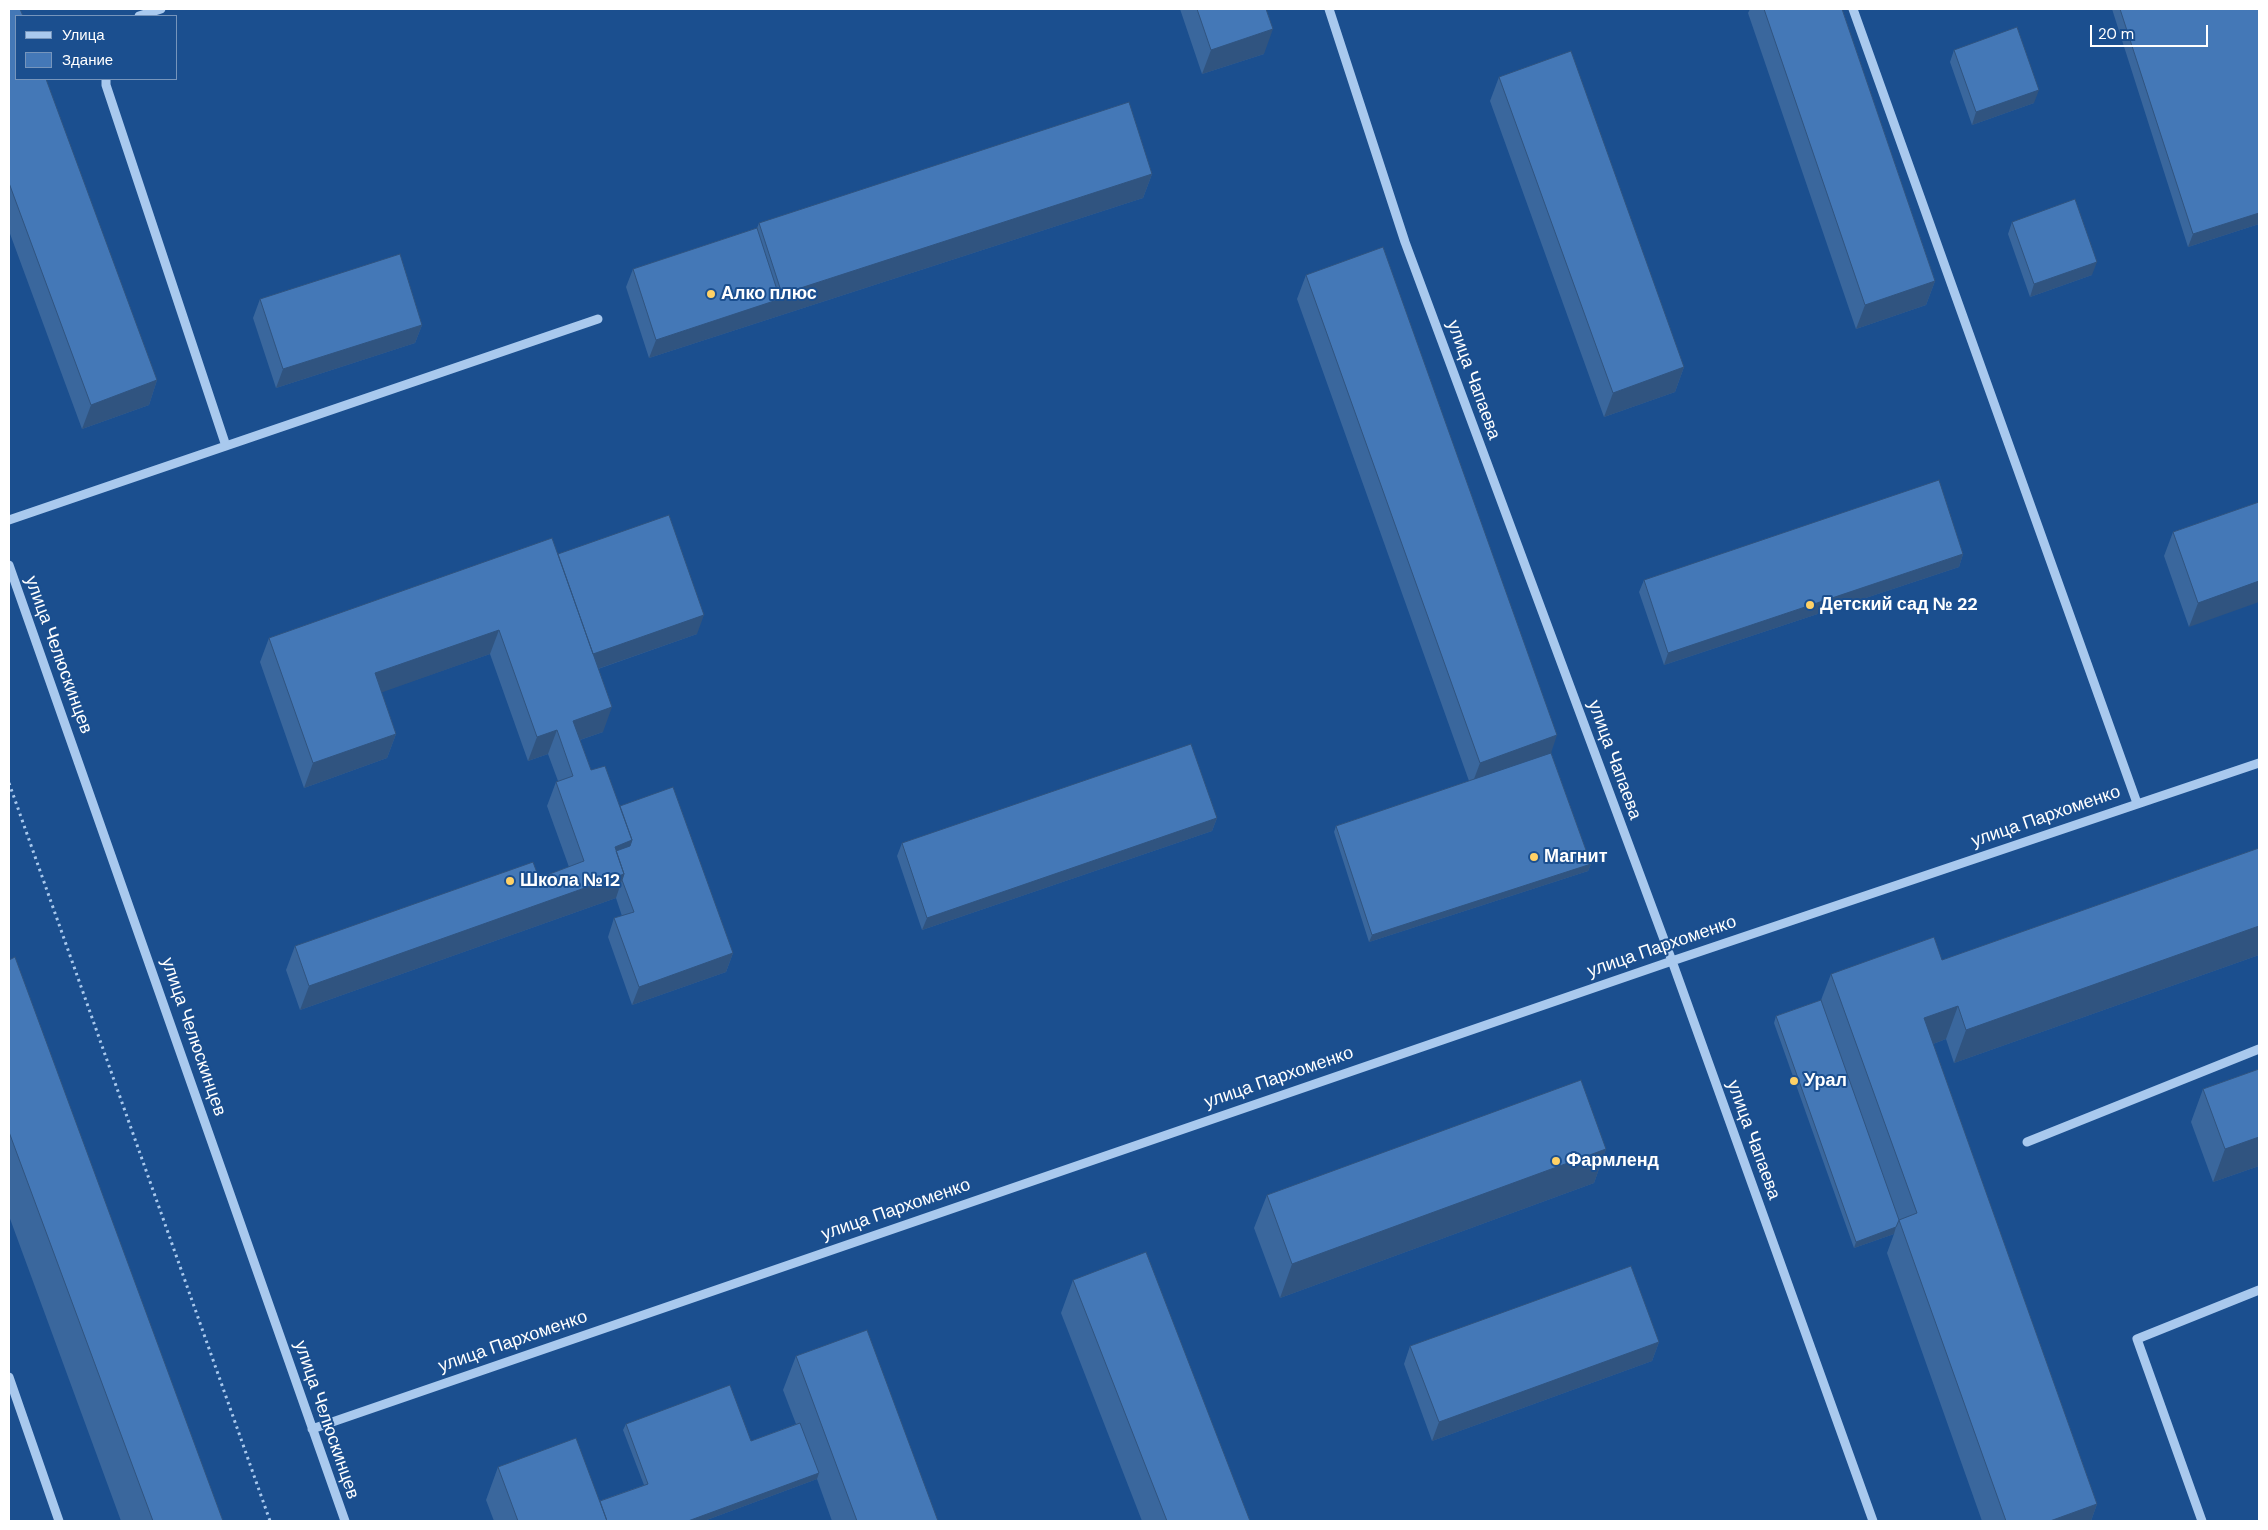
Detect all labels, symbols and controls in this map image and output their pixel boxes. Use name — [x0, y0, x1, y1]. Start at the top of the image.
legend — [15, 15, 178, 80]
scale bar — [2093, 15, 2210, 47]
text: 20 m — [2098, 24, 2134, 44]
text: Улица — [62, 25, 105, 45]
text: Здание — [62, 50, 113, 70]
place label: Алко плюс — [721, 283, 817, 305]
marker: Алко плюс — [705, 288, 717, 300]
street label: улица Чапаева — [1441, 317, 1505, 443]
street label: улица Челюскинцев — [19, 573, 97, 737]
place label: Детский сад № 22 — [1820, 594, 1978, 616]
marker: Детский сад № 22 — [1804, 599, 1816, 611]
street label: улица Чапаева — [1582, 697, 1646, 823]
street label: улица Пархоменко — [1969, 781, 2123, 853]
place label: Магнит — [1544, 846, 1607, 868]
marker: Магнит — [1528, 851, 1540, 863]
place label: Школа №12 — [520, 870, 620, 892]
marker: Школа №12 — [504, 875, 516, 887]
street label: улица Пархоменко — [1585, 911, 1739, 983]
street label: улица Челюскинцев — [156, 955, 230, 1119]
street label: улица Пархоменко — [1202, 1042, 1356, 1114]
place label: Урал — [1804, 1070, 1847, 1092]
marker: Урал — [1788, 1075, 1800, 1087]
street label: улица Чапаева — [1721, 1077, 1785, 1203]
place label: Фармленд — [1566, 1150, 1659, 1172]
marker: Фармленд — [1550, 1155, 1562, 1167]
street label: улица Пархоменко — [819, 1174, 973, 1246]
street label: улица Пархоменко — [436, 1306, 590, 1378]
street label: улица Челюскинцев — [289, 1338, 363, 1502]

